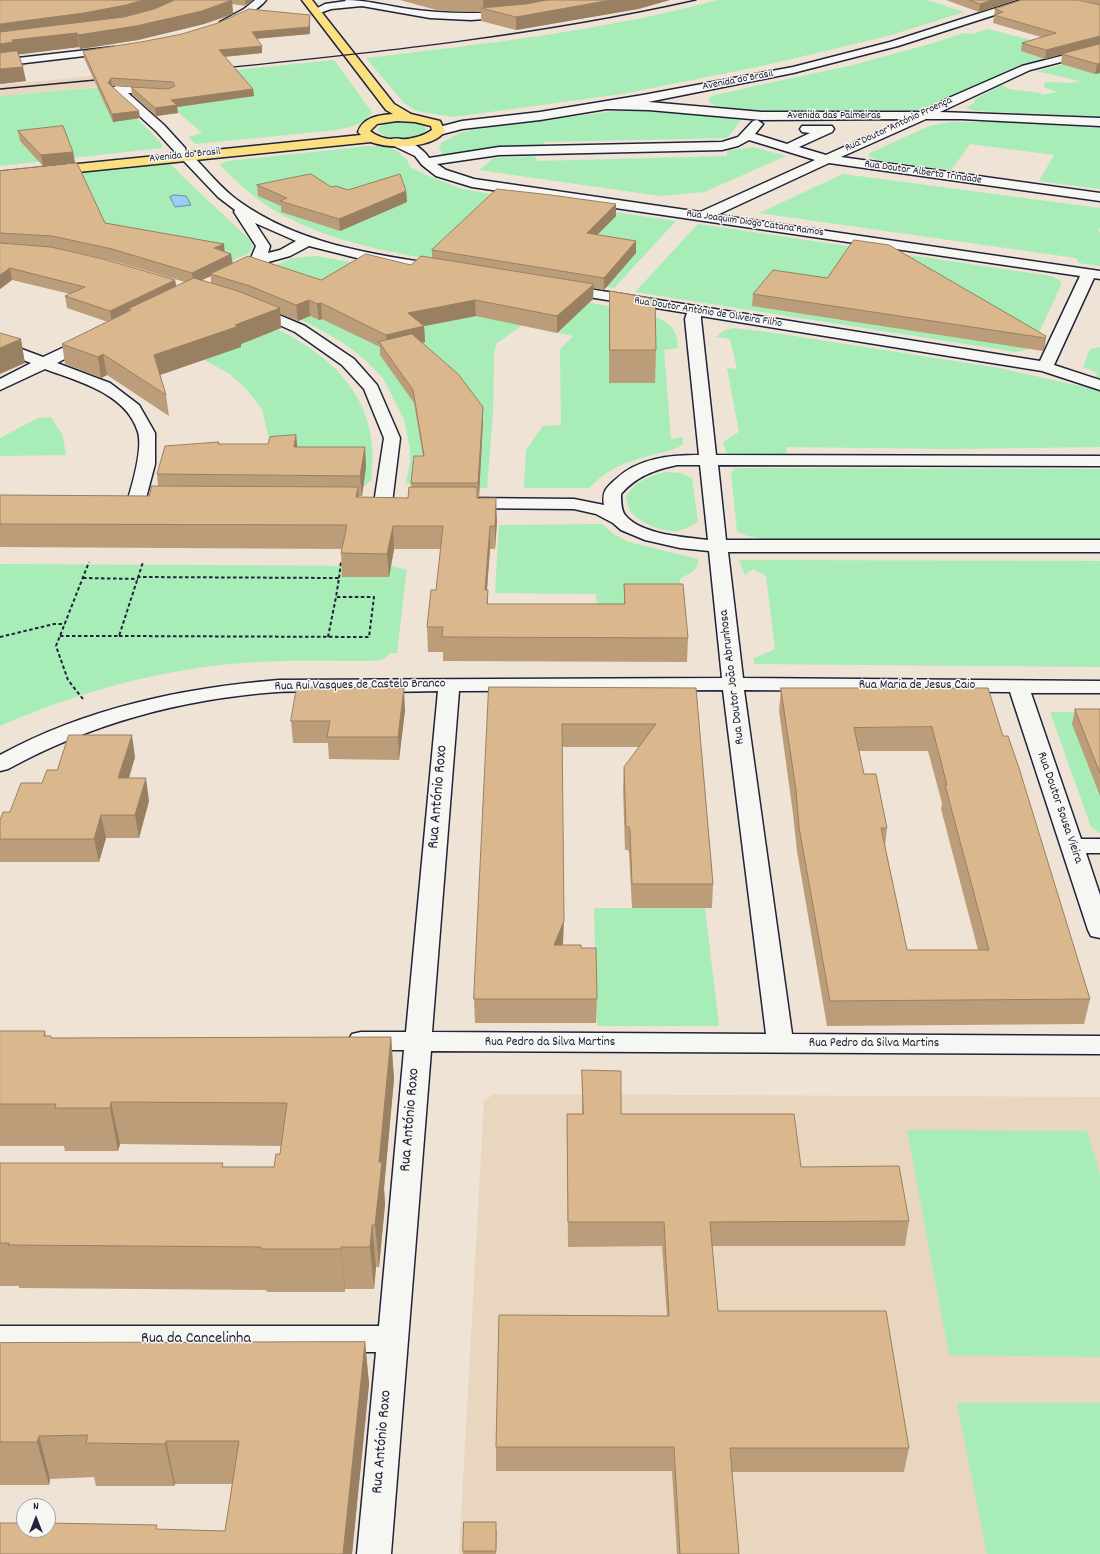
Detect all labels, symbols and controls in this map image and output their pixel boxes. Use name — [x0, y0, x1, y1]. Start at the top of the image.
street label: Avenida do Brasil — [702, 68, 774, 94]
street label: Rua Doutor António Proença — [843, 94, 955, 156]
street label: Avenida das Palmeiras — [787, 109, 881, 123]
street label: Avenida do Brasil — [149, 146, 221, 166]
street label: Rua Doutor Alberto Trindade — [863, 158, 983, 188]
street label: Rua Joaquim Diogo Catana Ramos — [685, 208, 825, 240]
street label: Rua Doutor António de Oliveira Filho — [633, 295, 783, 331]
street label: Rua Doutor João Abrunhosa — [717, 609, 749, 745]
street label: Rua Rui Vasques de Castelo Branco — [274, 677, 446, 695]
street label: Rua Maria de Jesus Caio — [859, 678, 975, 694]
street label: Rua António Roxo — [425, 744, 453, 850]
street label: Rua Doutor Sousa Vieira — [1033, 750, 1085, 866]
street label: Rua Pedro da Silva Martins — [485, 1035, 615, 1051]
street label: Rua Pedro da Silva Martins — [809, 1036, 939, 1052]
street label: Rua António Roxo — [397, 1067, 425, 1173]
street label: Rua da Cancelinha — [141, 1330, 251, 1350]
street label: Rua António Roxo — [369, 1389, 397, 1495]
north arrow — [16, 1498, 56, 1538]
text: N — [33, 1499, 39, 1515]

